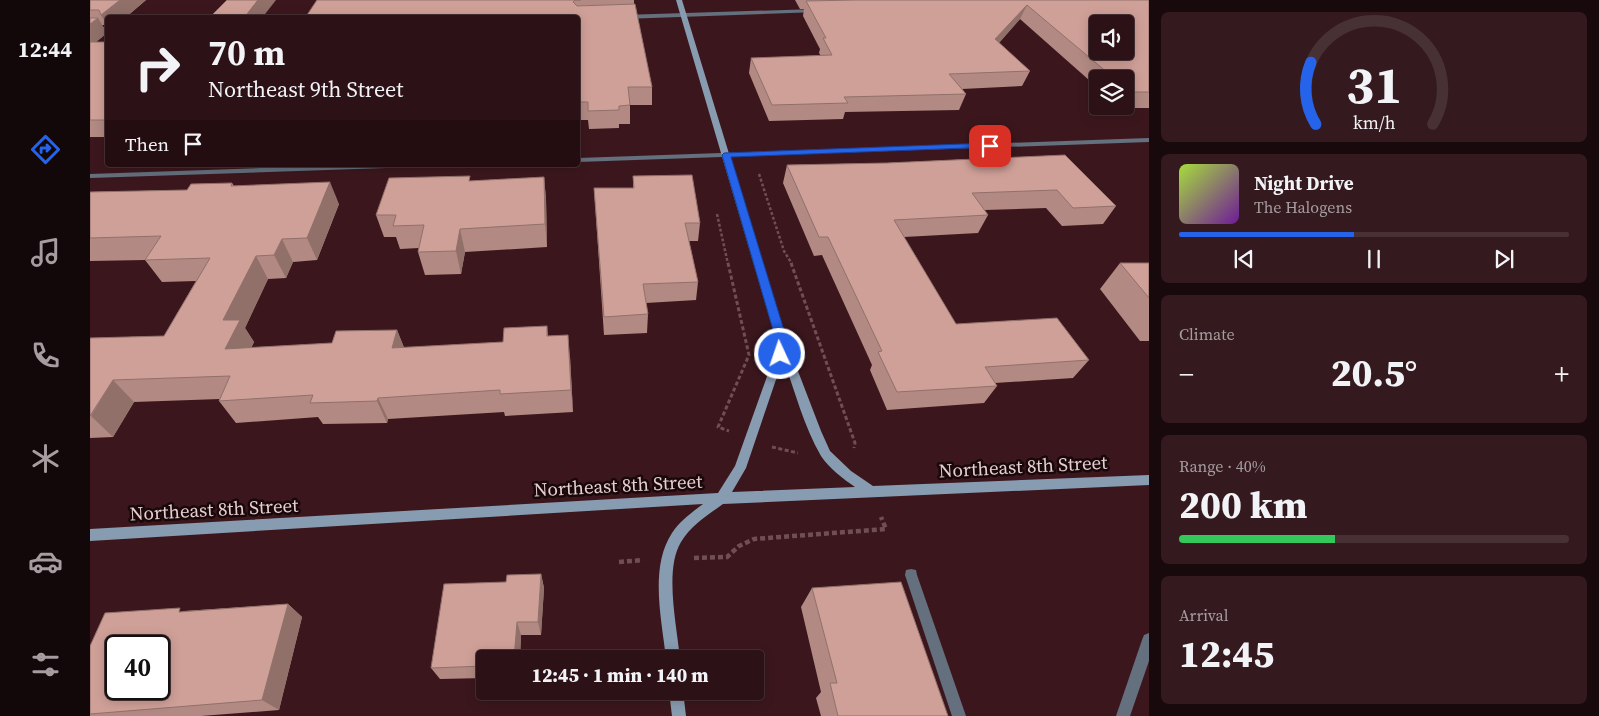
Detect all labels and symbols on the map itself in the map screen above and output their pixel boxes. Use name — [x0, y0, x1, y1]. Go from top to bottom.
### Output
pin — [969, 125, 1011, 167]
position arrow — [753, 327, 805, 379]
street label: Northeast 8th Street — [938, 449, 1109, 483]
street label: Northeast 8th Street — [533, 468, 704, 502]
street label: Northeast 8th Street — [129, 492, 300, 526]
speed limit sign: 40 — [105, 635, 170, 700]

